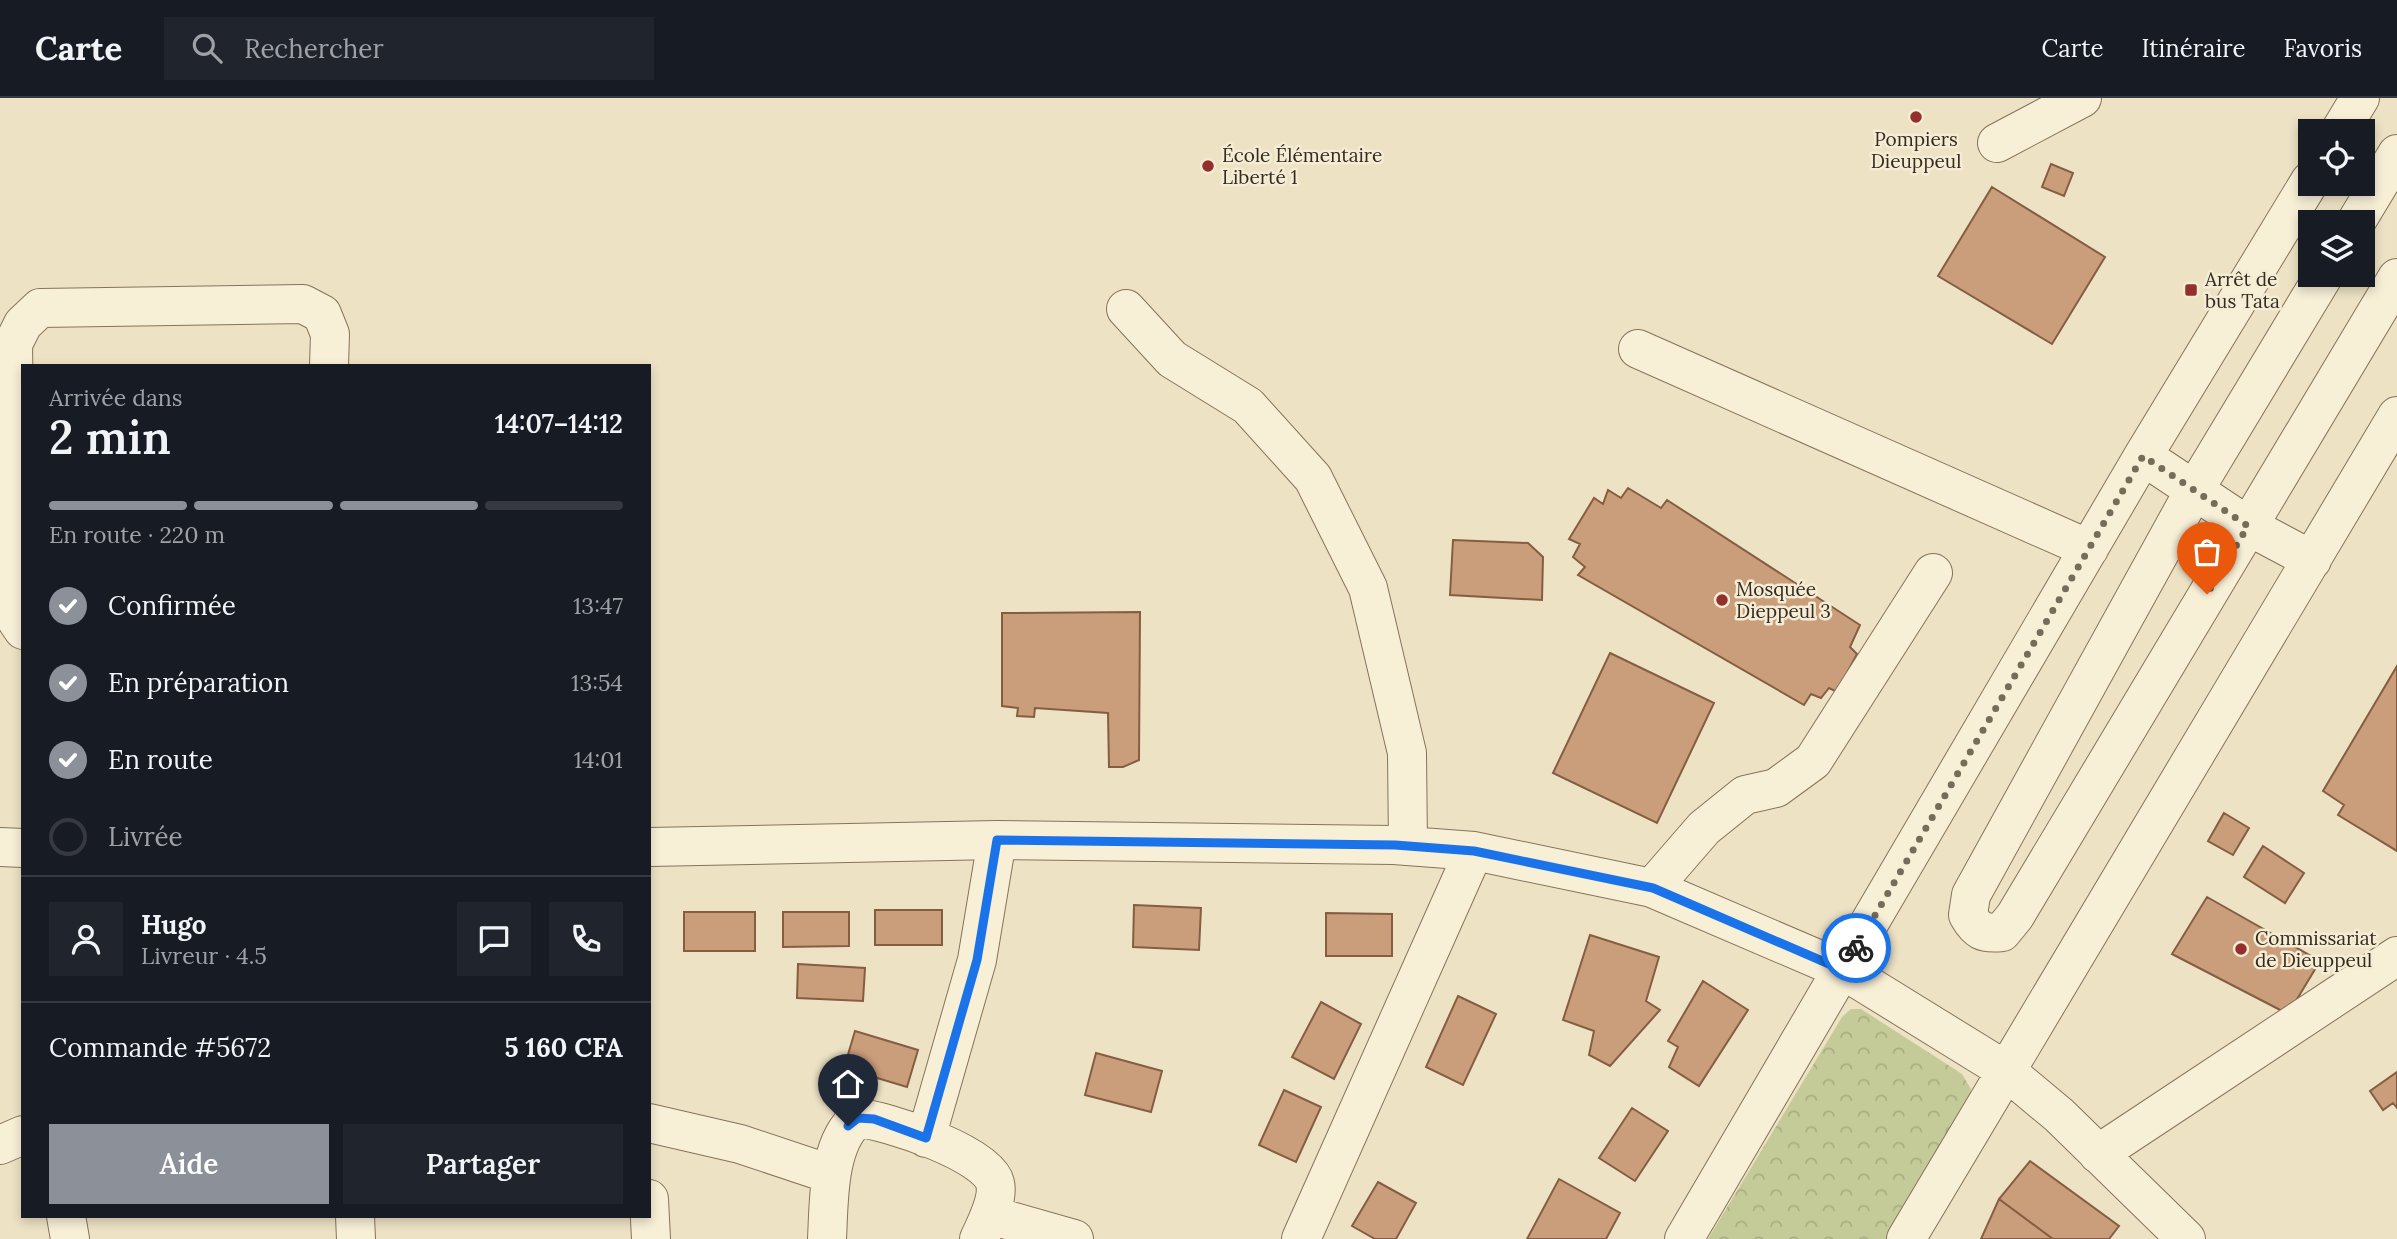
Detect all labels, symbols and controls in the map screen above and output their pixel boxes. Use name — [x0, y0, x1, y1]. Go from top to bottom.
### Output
search box — [164, 17, 654, 80]
text: Carte — [35, 27, 122, 69]
icon: search — [188, 29, 226, 67]
text: Rechercher — [244, 32, 384, 65]
text: Carte — [2042, 33, 2104, 64]
text: Itinéraire — [2142, 33, 2245, 64]
text: Favoris — [2283, 33, 2362, 64]
marker: Pompiers Dieuppeul — [1908, 109, 1924, 125]
map controls — [2298, 119, 2375, 287]
button: locate — [2298, 119, 2375, 196]
place label: Pompiers Dieuppeul — [1871, 127, 1961, 173]
place label: École Élémentaire Liberté 1 — [1222, 143, 1382, 189]
marker: École Élémentaire Liberté 1 — [1200, 158, 1216, 174]
button: layers — [2298, 210, 2375, 287]
place label: Arrêt de bus Tata — [2204, 267, 2280, 313]
marker: Arrêt de bus Tata — [2183, 282, 2199, 298]
text: Arrivée dans — [49, 383, 182, 412]
text: 14:07–14:12 — [495, 407, 623, 440]
text: 2 min — [49, 408, 171, 467]
text: En route · 220 m — [49, 520, 225, 549]
pin — [2177, 522, 2237, 594]
icon: bag — [2188, 533, 2226, 571]
place label: Mosquée Dieppeul 3 — [1736, 577, 1831, 623]
icon: check — [49, 587, 87, 625]
text: Confirmée — [108, 589, 236, 622]
text: 13:47 — [573, 591, 623, 620]
marker: Mosquée Dieppeul 3 — [1714, 592, 1730, 608]
icon: check — [49, 664, 87, 702]
text: En préparation — [108, 666, 289, 699]
text: 13:54 — [571, 668, 623, 697]
icon: check — [49, 741, 87, 779]
text: En route — [108, 743, 213, 776]
text: 14:01 — [574, 745, 623, 774]
text: Livrée — [108, 820, 183, 853]
button: person — [49, 902, 123, 976]
button: chat — [457, 902, 531, 976]
button: phone — [549, 902, 623, 976]
text: Hugo — [141, 908, 206, 941]
courier — [1821, 913, 1891, 983]
place label: Commissariat de Dieuppeul — [2255, 926, 2377, 972]
icon: bike — [1837, 929, 1875, 967]
text: Livreur · 4.5 — [141, 941, 267, 970]
marker: Commissariat de Dieuppeul — [2233, 941, 2249, 957]
text: Commande #5672 — [49, 1031, 271, 1064]
text: 5 160 CFA — [504, 1031, 623, 1064]
pin — [818, 1054, 878, 1126]
icon: home — [829, 1065, 867, 1103]
button: Aide — [49, 1124, 329, 1204]
button: Partager — [343, 1124, 623, 1204]

